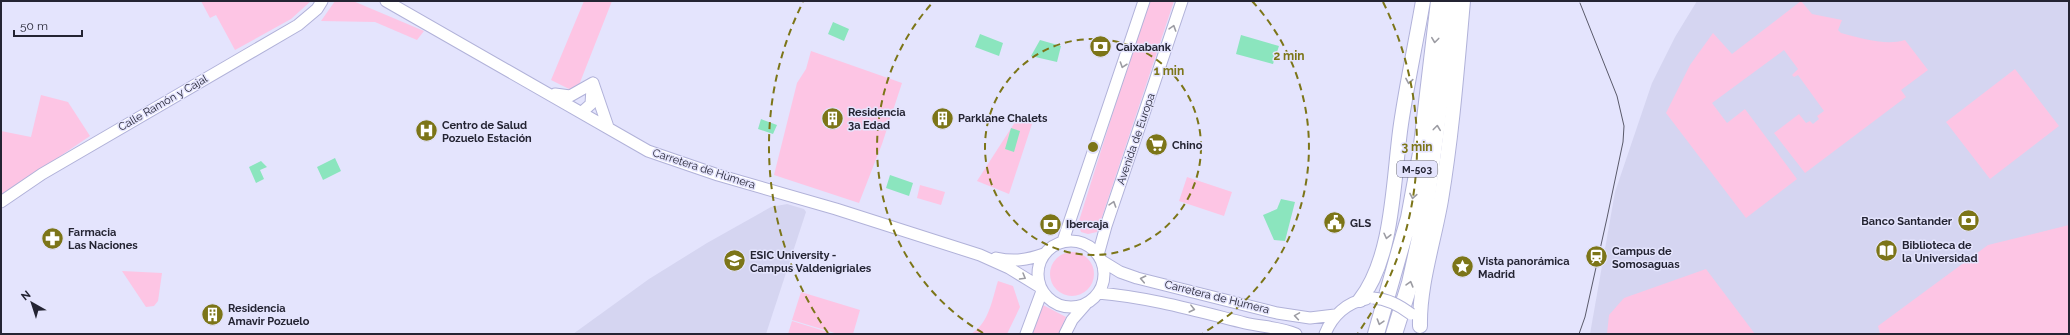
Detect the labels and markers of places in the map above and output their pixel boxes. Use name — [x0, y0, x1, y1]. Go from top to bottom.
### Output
bank icon: Caixabank — [1088, 34, 1114, 60]
place label: Caixabank — [1116, 41, 1172, 54]
building icon: Residencia 3a Edad — [819, 105, 845, 131]
building icon: Parklane Chalets — [930, 105, 956, 131]
place label: Residencia 3a Edad — [848, 106, 906, 132]
place label: Parklane Chalets — [958, 112, 1048, 125]
hospital icon: Centro de Salud Pozuelo Estación — [414, 118, 440, 144]
place label: Centro de Salud Pozuelo Estación — [442, 119, 532, 145]
supermarket icon: Chino — [1143, 132, 1169, 158]
place label: Chino — [1172, 139, 1203, 152]
centre of rings — [1086, 140, 1100, 154]
bank icon: Banco Santander — [1955, 208, 1981, 234]
public building icon: GLS — [1321, 210, 1347, 236]
bank icon: Ibercaja — [1038, 211, 1064, 237]
place label: Banco Santander — [1861, 215, 1953, 228]
place label: GLS — [1350, 217, 1371, 230]
place label: Ibercaja — [1066, 218, 1109, 231]
pharmacy icon: Farmacia Las Naciones — [40, 225, 66, 251]
place label: Farmacia Las Naciones — [68, 226, 138, 252]
library icon: Biblioteca de la Universidad — [1873, 238, 1899, 264]
place label: Biblioteca de la Universidad — [1902, 239, 1977, 265]
station icon: Campus de Somosaguas — [1583, 244, 1609, 270]
place label: Campus de Somosaguas — [1612, 245, 1680, 271]
school or university icon: ESIC University - Campus Valdenigriales — [721, 248, 747, 274]
place label: ESIC University - Campus Valdenigriales — [750, 249, 872, 275]
place icon: Vista panorámica Madrid — [1449, 254, 1475, 280]
place label: Vista panorámica Madrid — [1478, 255, 1570, 281]
building icon: Residencia Amavir Pozuelo — [200, 301, 226, 327]
place label: Residencia Amavir Pozuelo — [228, 302, 310, 328]

